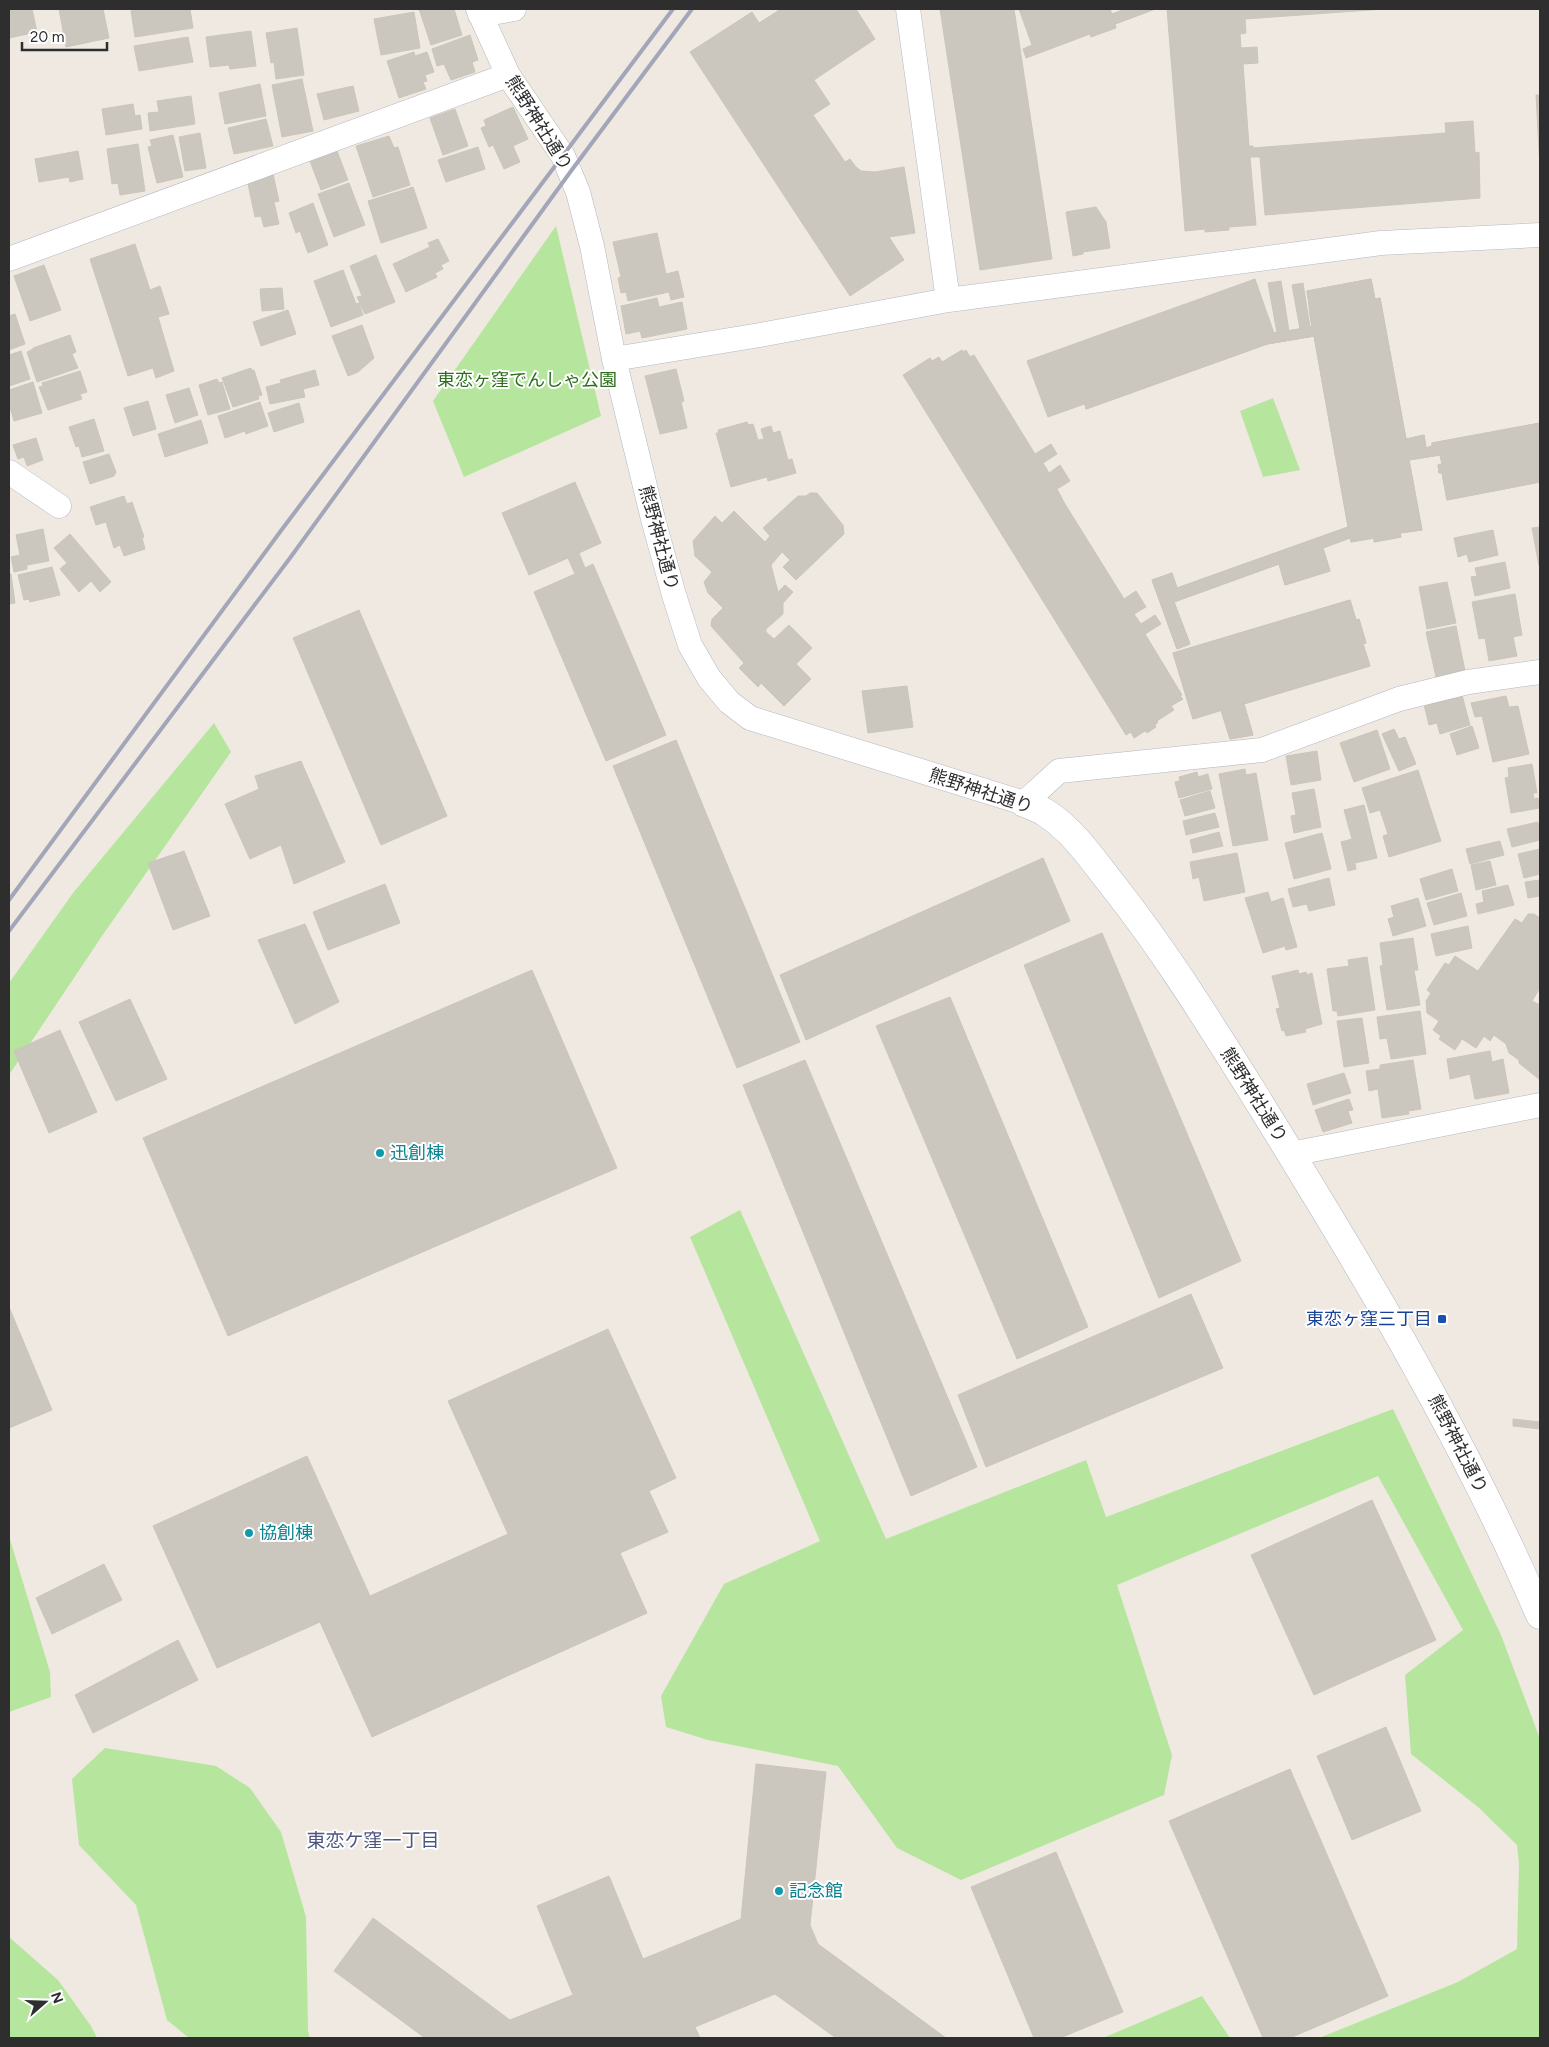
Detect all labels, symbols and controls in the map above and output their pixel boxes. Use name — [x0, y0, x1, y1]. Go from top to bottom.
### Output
scale bar — [22, 20, 108, 52]
text: 20 m — [30, 28, 64, 46]
street label: 熊野神社通り — [501, 71, 577, 175]
park label: 東恋ヶ窪でんしゃ公園 — [437, 369, 617, 391]
street label: 熊野神社通り — [634, 483, 684, 593]
street label: 熊野神社通り — [926, 764, 1036, 818]
street label: 熊野神社通り — [1216, 1043, 1292, 1147]
place label: 迅創棟 — [390, 1142, 444, 1164]
marker: 迅創棟 — [374, 1147, 386, 1159]
place label: 東恋ヶ窪三丁目 — [1306, 1308, 1432, 1330]
marker: 東恋ヶ窪三丁目 — [1436, 1313, 1448, 1325]
street label: 熊野神社通り — [1424, 1391, 1492, 1497]
place label: 協創棟 — [259, 1522, 313, 1544]
marker: 協創棟 — [243, 1527, 255, 1539]
district label: 東恋ケ窪一丁目 — [306, 1829, 440, 1852]
place label: 記念館 — [789, 1880, 843, 1902]
marker: 記念館 — [773, 1885, 785, 1897]
north arrow — [20, 1977, 70, 2027]
text: N — [47, 1990, 67, 2006]

